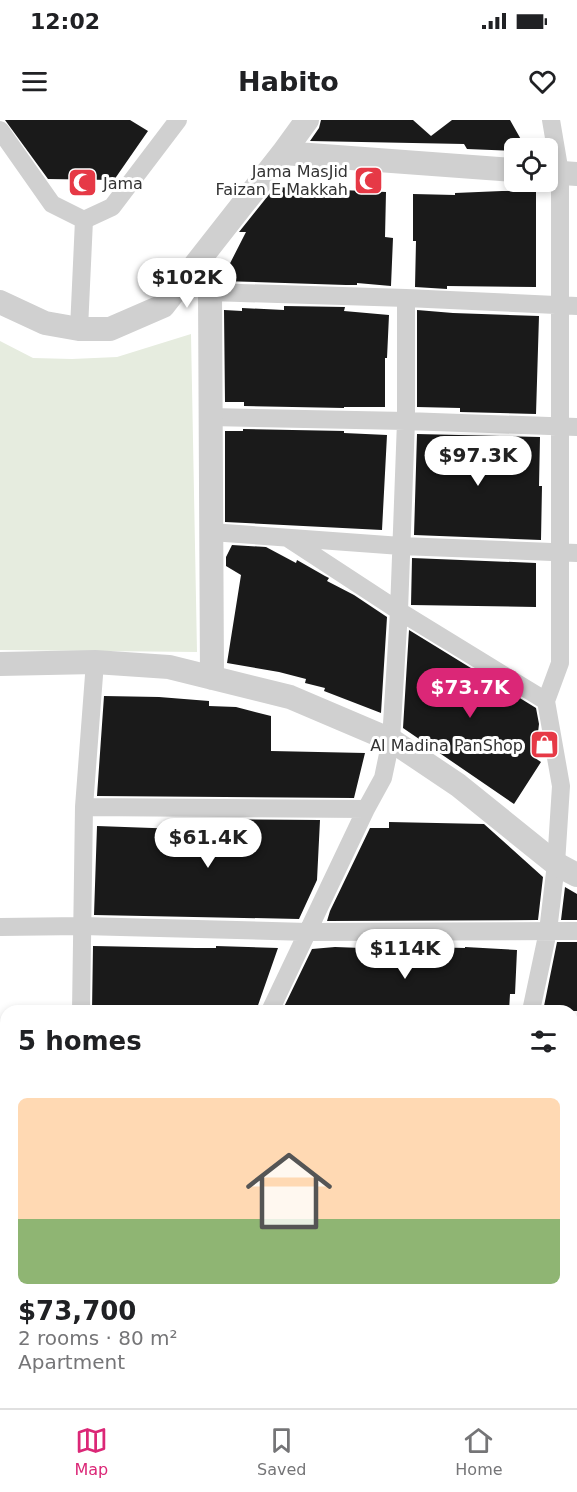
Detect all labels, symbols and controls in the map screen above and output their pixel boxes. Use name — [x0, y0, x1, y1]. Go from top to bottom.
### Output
text: 12:02 — [30, 9, 100, 34]
icon: menu — [18, 65, 51, 98]
icon: heart — [526, 65, 559, 98]
text: Habito — [238, 66, 339, 97]
map controls — [504, 138, 558, 192]
button: locate — [504, 138, 558, 192]
place label: Jama MasJid Faizan E Makkah — [216, 162, 348, 199]
mosque icon: Jama MasJid Faizan E Makkah — [353, 164, 385, 196]
mosque icon: Jama — [66, 167, 98, 199]
place label: Jama — [102, 174, 143, 193]
pin: $102K — [145, 258, 229, 309]
text: $102K — [151, 265, 223, 289]
pin: $97.3K — [429, 436, 527, 487]
text: $97.3K — [439, 443, 517, 467]
pin: $73.7K — [421, 668, 519, 719]
text: $73.7K — [431, 675, 509, 699]
shop icon: Al Madina PanShop — [528, 729, 560, 761]
place label: Al Madina PanShop — [370, 736, 523, 755]
pin: $61.4K — [159, 818, 257, 869]
text: $61.4K — [169, 825, 247, 849]
pin: $114K — [363, 929, 447, 980]
text: $114K — [369, 936, 441, 960]
icon: filters — [527, 1025, 560, 1058]
text: 5 homes — [18, 1026, 142, 1056]
icon: home — [235, 1137, 343, 1245]
text: $73,700 — [18, 1296, 136, 1326]
text: 2 rooms · 80 m² — [18, 1326, 178, 1350]
text: Apartment — [18, 1350, 125, 1374]
tab: Map — [74, 1424, 108, 1479]
tab: Saved — [257, 1424, 306, 1479]
tab: Home — [455, 1424, 503, 1479]

